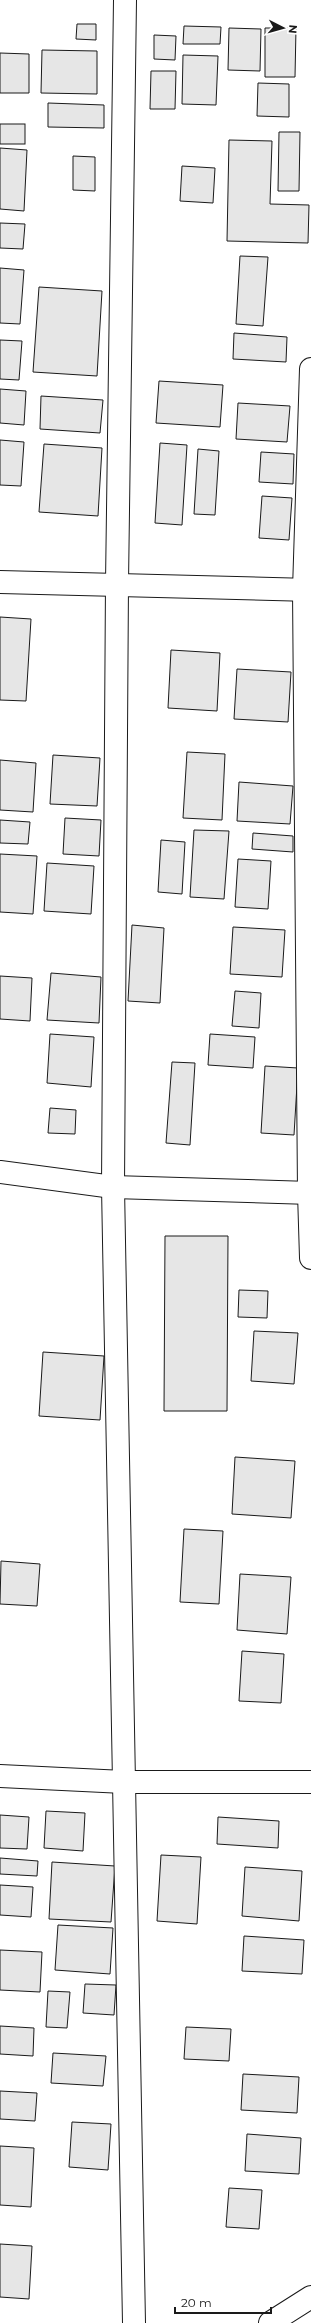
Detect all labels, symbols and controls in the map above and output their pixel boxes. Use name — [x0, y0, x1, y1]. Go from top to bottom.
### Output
north arrow — [263, 8, 303, 48]
text: N — [286, 24, 300, 34]
scale bar — [175, 2289, 271, 2315]
text: 20 m — [181, 2295, 212, 2310]

